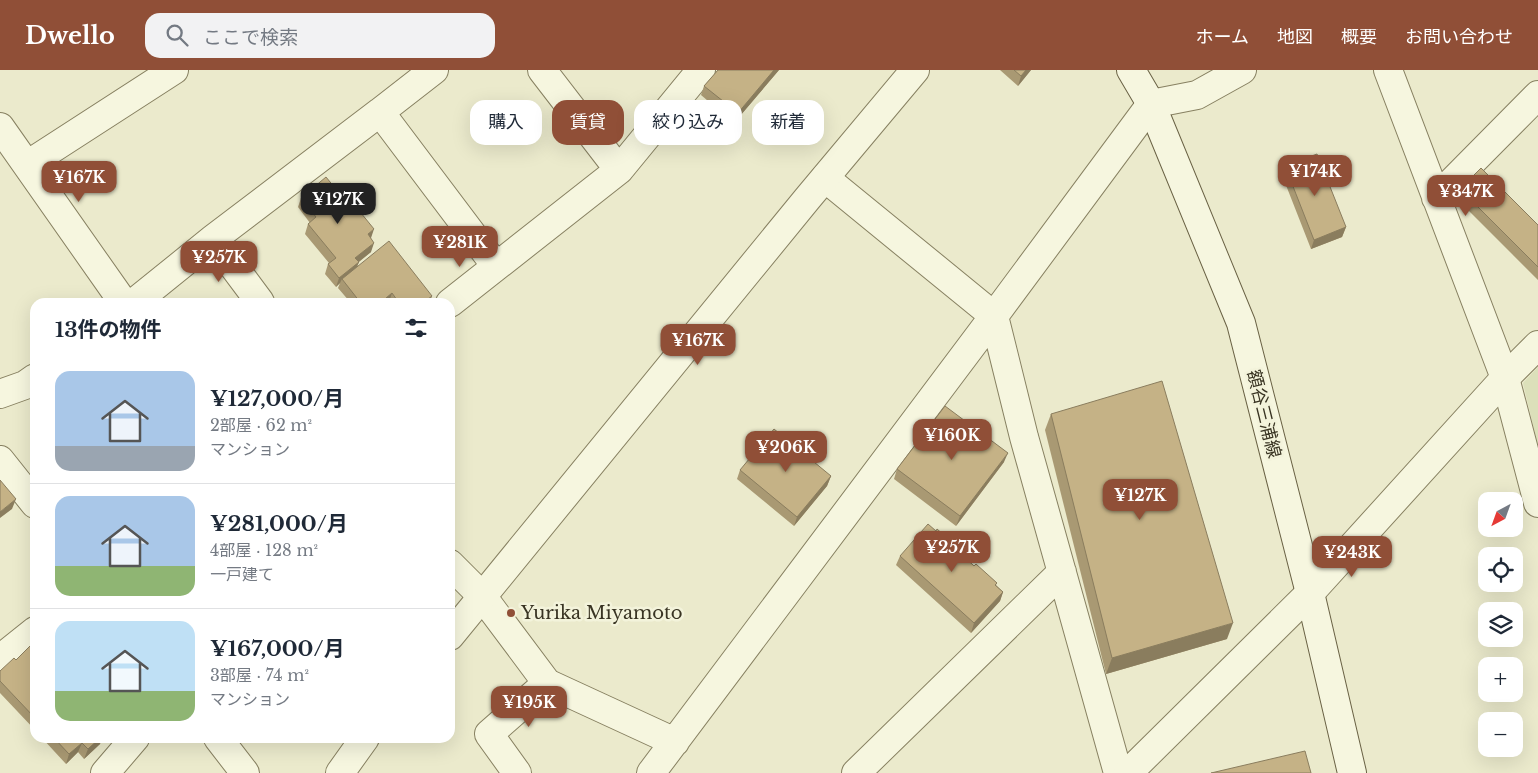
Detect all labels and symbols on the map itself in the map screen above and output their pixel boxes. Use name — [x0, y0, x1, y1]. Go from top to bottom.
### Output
pin: ¥174K — [1280, 154, 1350, 197]
pin: ¥167K — [44, 160, 114, 203]
pin: ¥347K — [1431, 174, 1501, 217]
pin: ¥127K — [303, 182, 373, 225]
pin: ¥281K — [425, 226, 495, 268]
pin: ¥257K — [184, 240, 254, 283]
pin: ¥167K — [663, 324, 733, 366]
street label: 額谷三浦線 — [1242, 368, 1286, 460]
pin: ¥160K — [917, 418, 987, 461]
pin: ¥206K — [751, 430, 821, 473]
pin: ¥127K — [1105, 478, 1175, 521]
north arrow — [1478, 492, 1522, 538]
pin: ¥257K — [917, 530, 987, 573]
pin: ¥243K — [1317, 536, 1387, 578]
place label: Yurika Miyamoto — [520, 602, 683, 624]
marker: Yurika Miyamoto — [505, 607, 517, 619]
pin: ¥195K — [494, 686, 564, 728]

